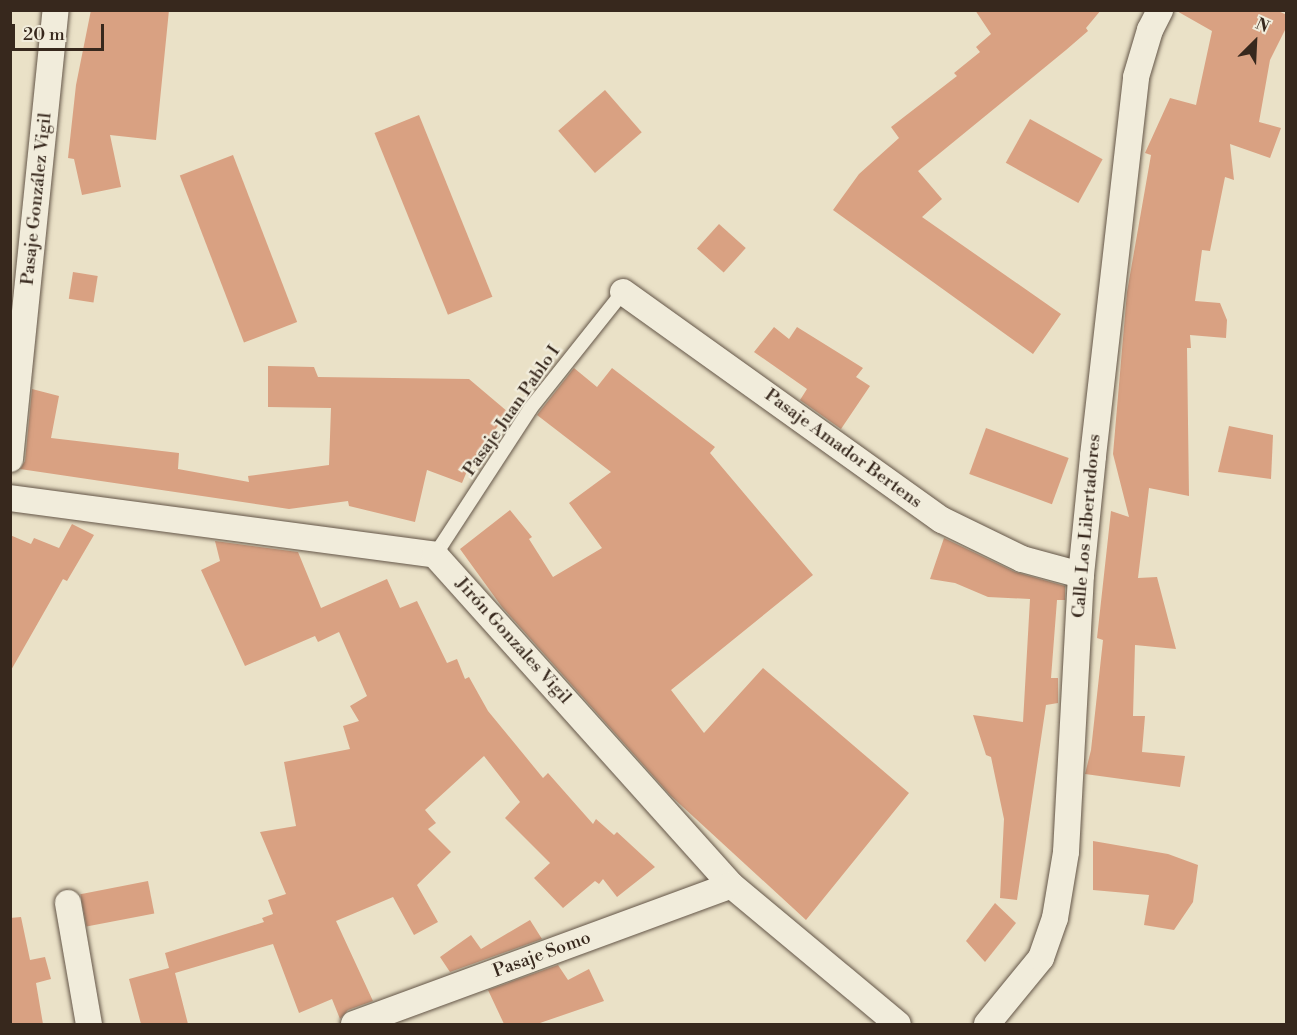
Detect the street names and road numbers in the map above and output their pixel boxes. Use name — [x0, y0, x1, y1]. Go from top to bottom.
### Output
street label: Pasaje González Vigil — [17, 112, 57, 286]
street label: Pasaje Juan Pablo I — [459, 342, 565, 480]
street label: Pasaje Amador Bertens — [760, 385, 926, 513]
street label: Calle Los Libertadores — [1068, 433, 1106, 619]
street label: Jirón Gonzales Vigil — [451, 573, 575, 709]
street label: Pasaje Somo — [490, 927, 594, 983]

